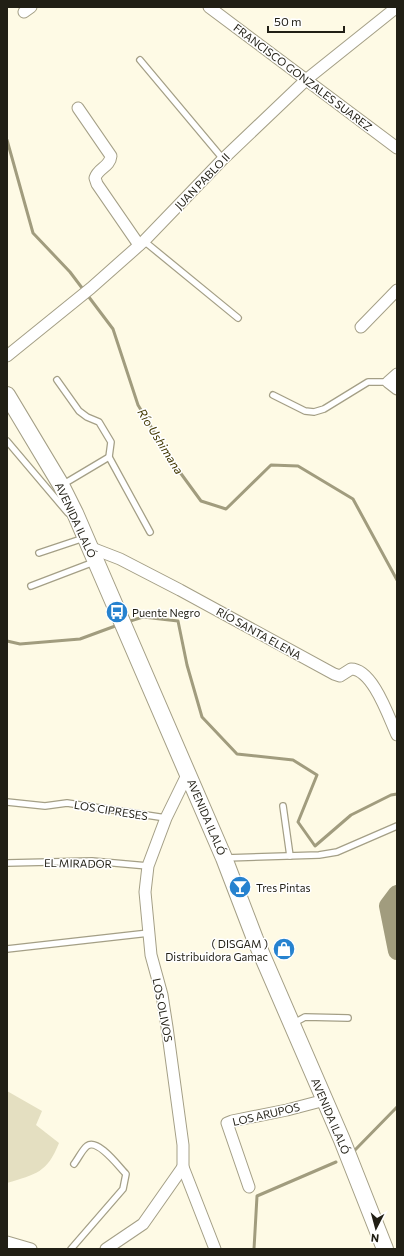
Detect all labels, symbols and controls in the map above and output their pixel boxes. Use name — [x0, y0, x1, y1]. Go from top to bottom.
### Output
scale bar — [268, 8, 344, 34]
text: 50 m — [274, 14, 302, 28]
street label: FRANCISCO GONZALES SUAREZ — [231, 21, 375, 133]
street label: JUAN PABLO II — [172, 150, 233, 213]
water label: Río Ushimana — [135, 406, 187, 476]
street label: AVENIDA ILALÓ — [53, 480, 100, 560]
bus stop icon: Puente Negro — [104, 599, 130, 625]
street label: RÍO SANTA ELENA — [214, 603, 304, 662]
place label: Puente Negro — [132, 606, 201, 619]
street label: AVENIDA ILALÓ — [185, 776, 230, 857]
street label: LOS CIPRESES — [73, 798, 149, 822]
street label: EL MIRADOR — [44, 856, 113, 870]
bar icon: Tres Pintas — [227, 874, 253, 900]
place label: Tres Pintas — [256, 881, 311, 894]
shop icon: ( DISGAM ) Distribuidora Gamac — [271, 936, 297, 962]
place label: ( DISGAM ) Distribuidora Gamac — [165, 937, 268, 963]
street label: LOS OLIVOS — [150, 977, 176, 1043]
street label: AVENIDA ILALÓ — [309, 1075, 354, 1156]
street label: LOS ARUPOS — [231, 1100, 301, 1128]
north arrow — [356, 1208, 396, 1248]
text: N — [370, 1232, 380, 1245]

